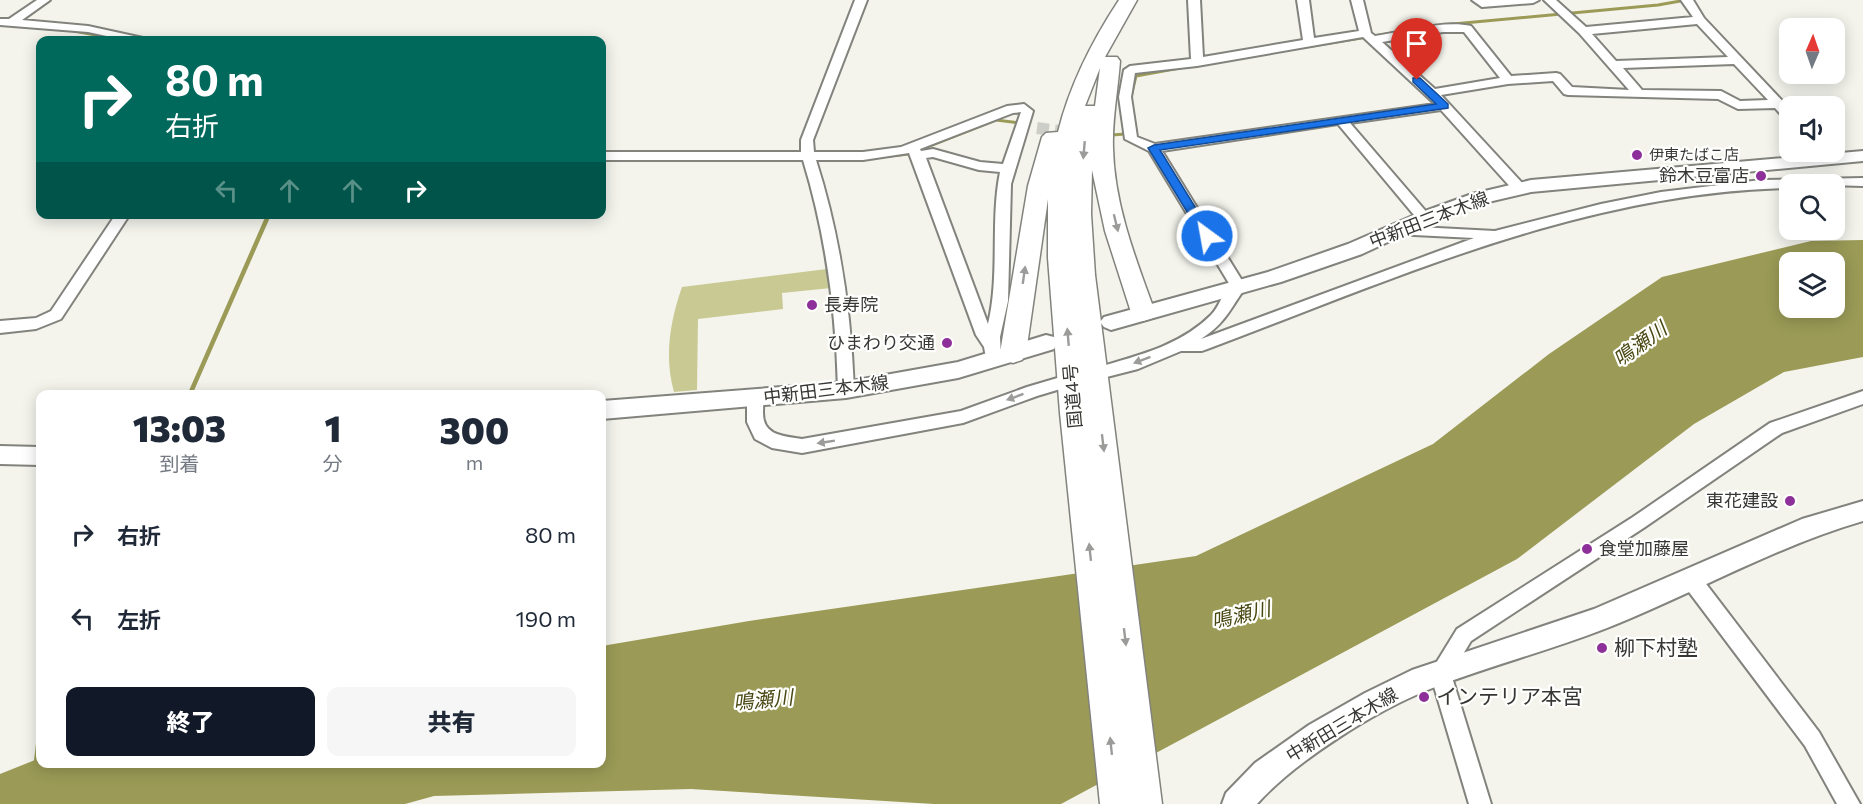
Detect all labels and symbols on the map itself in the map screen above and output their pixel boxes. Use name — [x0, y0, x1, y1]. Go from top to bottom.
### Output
pin — [1391, 18, 1442, 80]
north arrow — [1779, 18, 1845, 84]
one-way arrow — [1079, 141, 1089, 160]
place label: 伊東たばこ店 — [1649, 145, 1739, 163]
marker: 伊東たばこ店 — [1630, 148, 1644, 162]
place label: 鈴木豆富店 — [1659, 164, 1749, 186]
marker: 鈴木豆富店 — [1754, 169, 1768, 183]
street label: 中新田三本木線 — [1366, 186, 1491, 252]
position arrow — [1175, 204, 1239, 268]
one-way arrow — [1111, 214, 1121, 232]
one-way arrow — [1020, 265, 1029, 284]
place label: 長寿院 — [824, 293, 878, 315]
marker: 長寿院 — [805, 298, 819, 312]
water label: 鳴瀬川 — [1608, 315, 1672, 371]
one-way arrow — [1063, 328, 1072, 347]
place label: ひまわり交通 — [827, 331, 935, 353]
marker: ひまわり交通 — [940, 336, 954, 350]
one-way arrow — [1133, 355, 1151, 365]
street label: 国道4号 — [1058, 363, 1086, 429]
street label: 中新田三本木線 — [762, 370, 890, 408]
one-way arrow — [1006, 393, 1024, 403]
one-way arrow — [1098, 434, 1108, 453]
one-way arrow — [816, 438, 835, 447]
place label: 東花建設 — [1706, 489, 1778, 511]
marker: 東花建設 — [1783, 494, 1797, 508]
place label: 食堂加藤屋 — [1599, 537, 1689, 559]
one-way arrow — [1085, 542, 1094, 561]
marker: 食堂加藤屋 — [1580, 542, 1594, 556]
water label: 鳴瀬川 — [1209, 595, 1275, 632]
one-way arrow — [1120, 628, 1130, 647]
place label: 柳下村塾 — [1614, 634, 1698, 659]
marker: 柳下村塾 — [1595, 641, 1609, 655]
street label: 中新田三本木線 — [1282, 682, 1401, 766]
place label: インテリア本宮 — [1436, 683, 1583, 708]
water label: 鳴瀬川 — [732, 684, 796, 714]
marker: インテリア本宮 — [1417, 690, 1431, 704]
one-way arrow — [1106, 736, 1116, 755]

